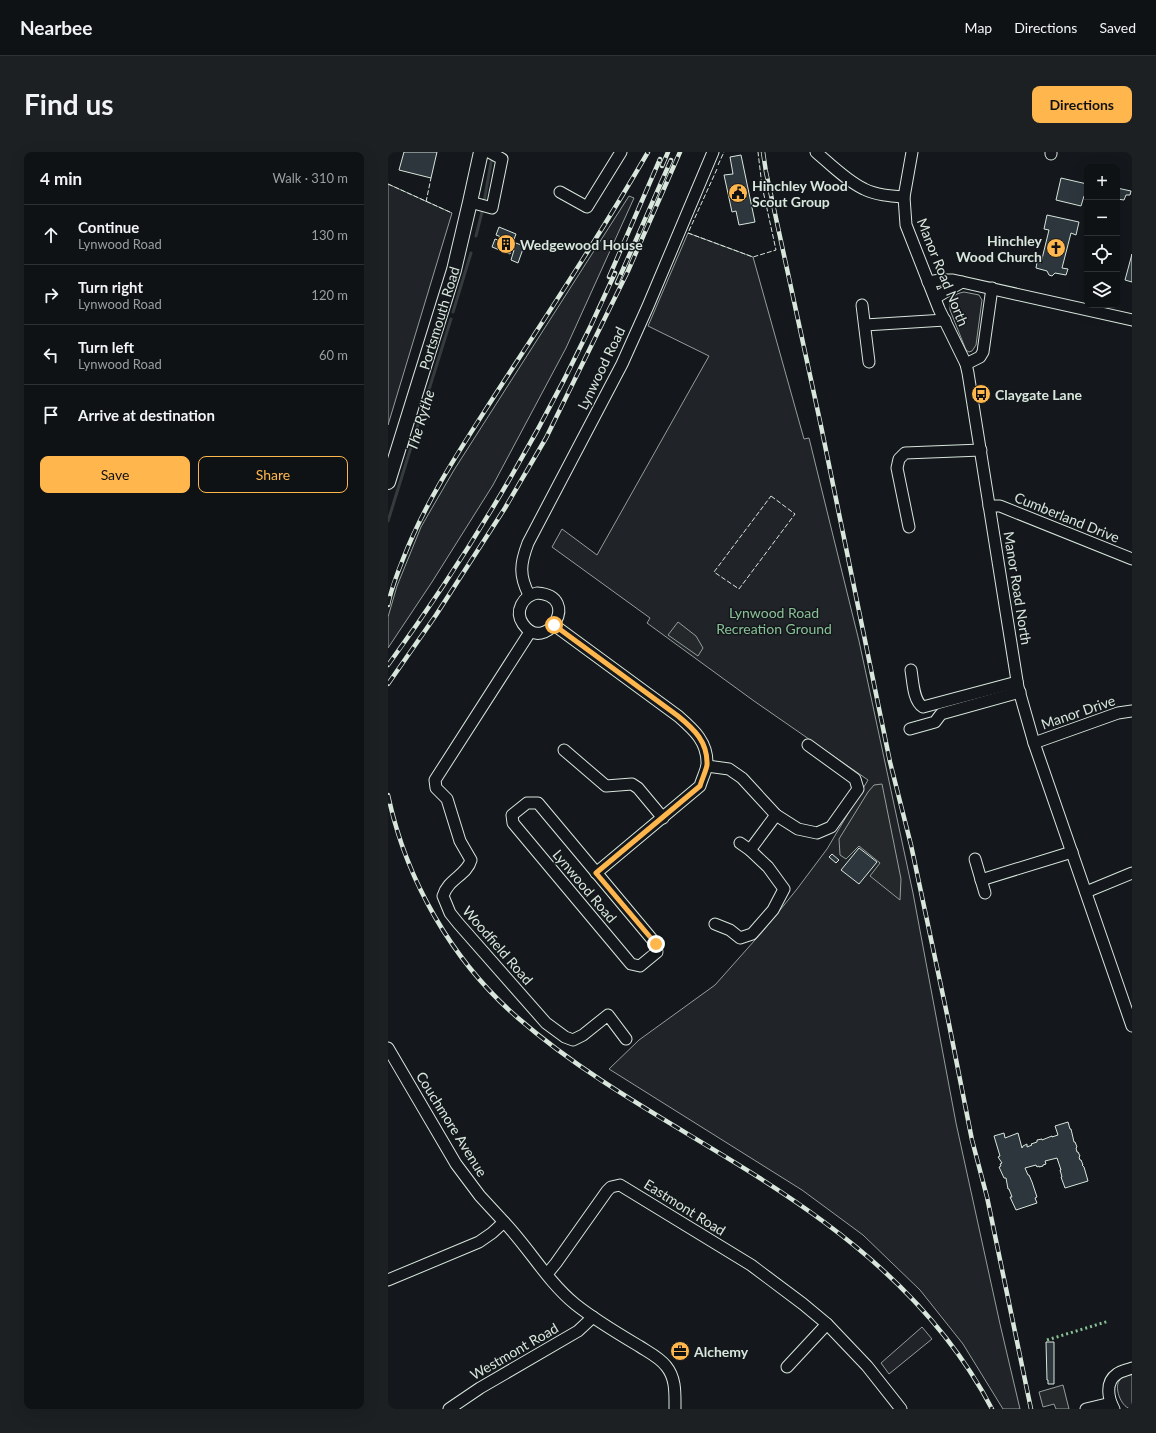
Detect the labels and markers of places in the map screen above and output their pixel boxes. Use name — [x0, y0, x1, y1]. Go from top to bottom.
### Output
place label: Hinchley Wood Scout Group — [752, 177, 848, 210]
public building icon: Hinchley Wood Scout Group — [727, 182, 749, 204]
place label: Hinchley Wood Church — [956, 232, 1043, 265]
building icon: Wedgewood House — [495, 233, 517, 255]
place label: Wedgewood House — [520, 236, 643, 253]
church icon: Hinchley Wood Church — [1045, 237, 1067, 259]
bus stop icon: Claygate Lane — [970, 383, 992, 405]
place label: Claygate Lane — [995, 386, 1083, 403]
office icon: Alchemy — [669, 1340, 691, 1362]
place label: Alchemy — [693, 1343, 749, 1360]

